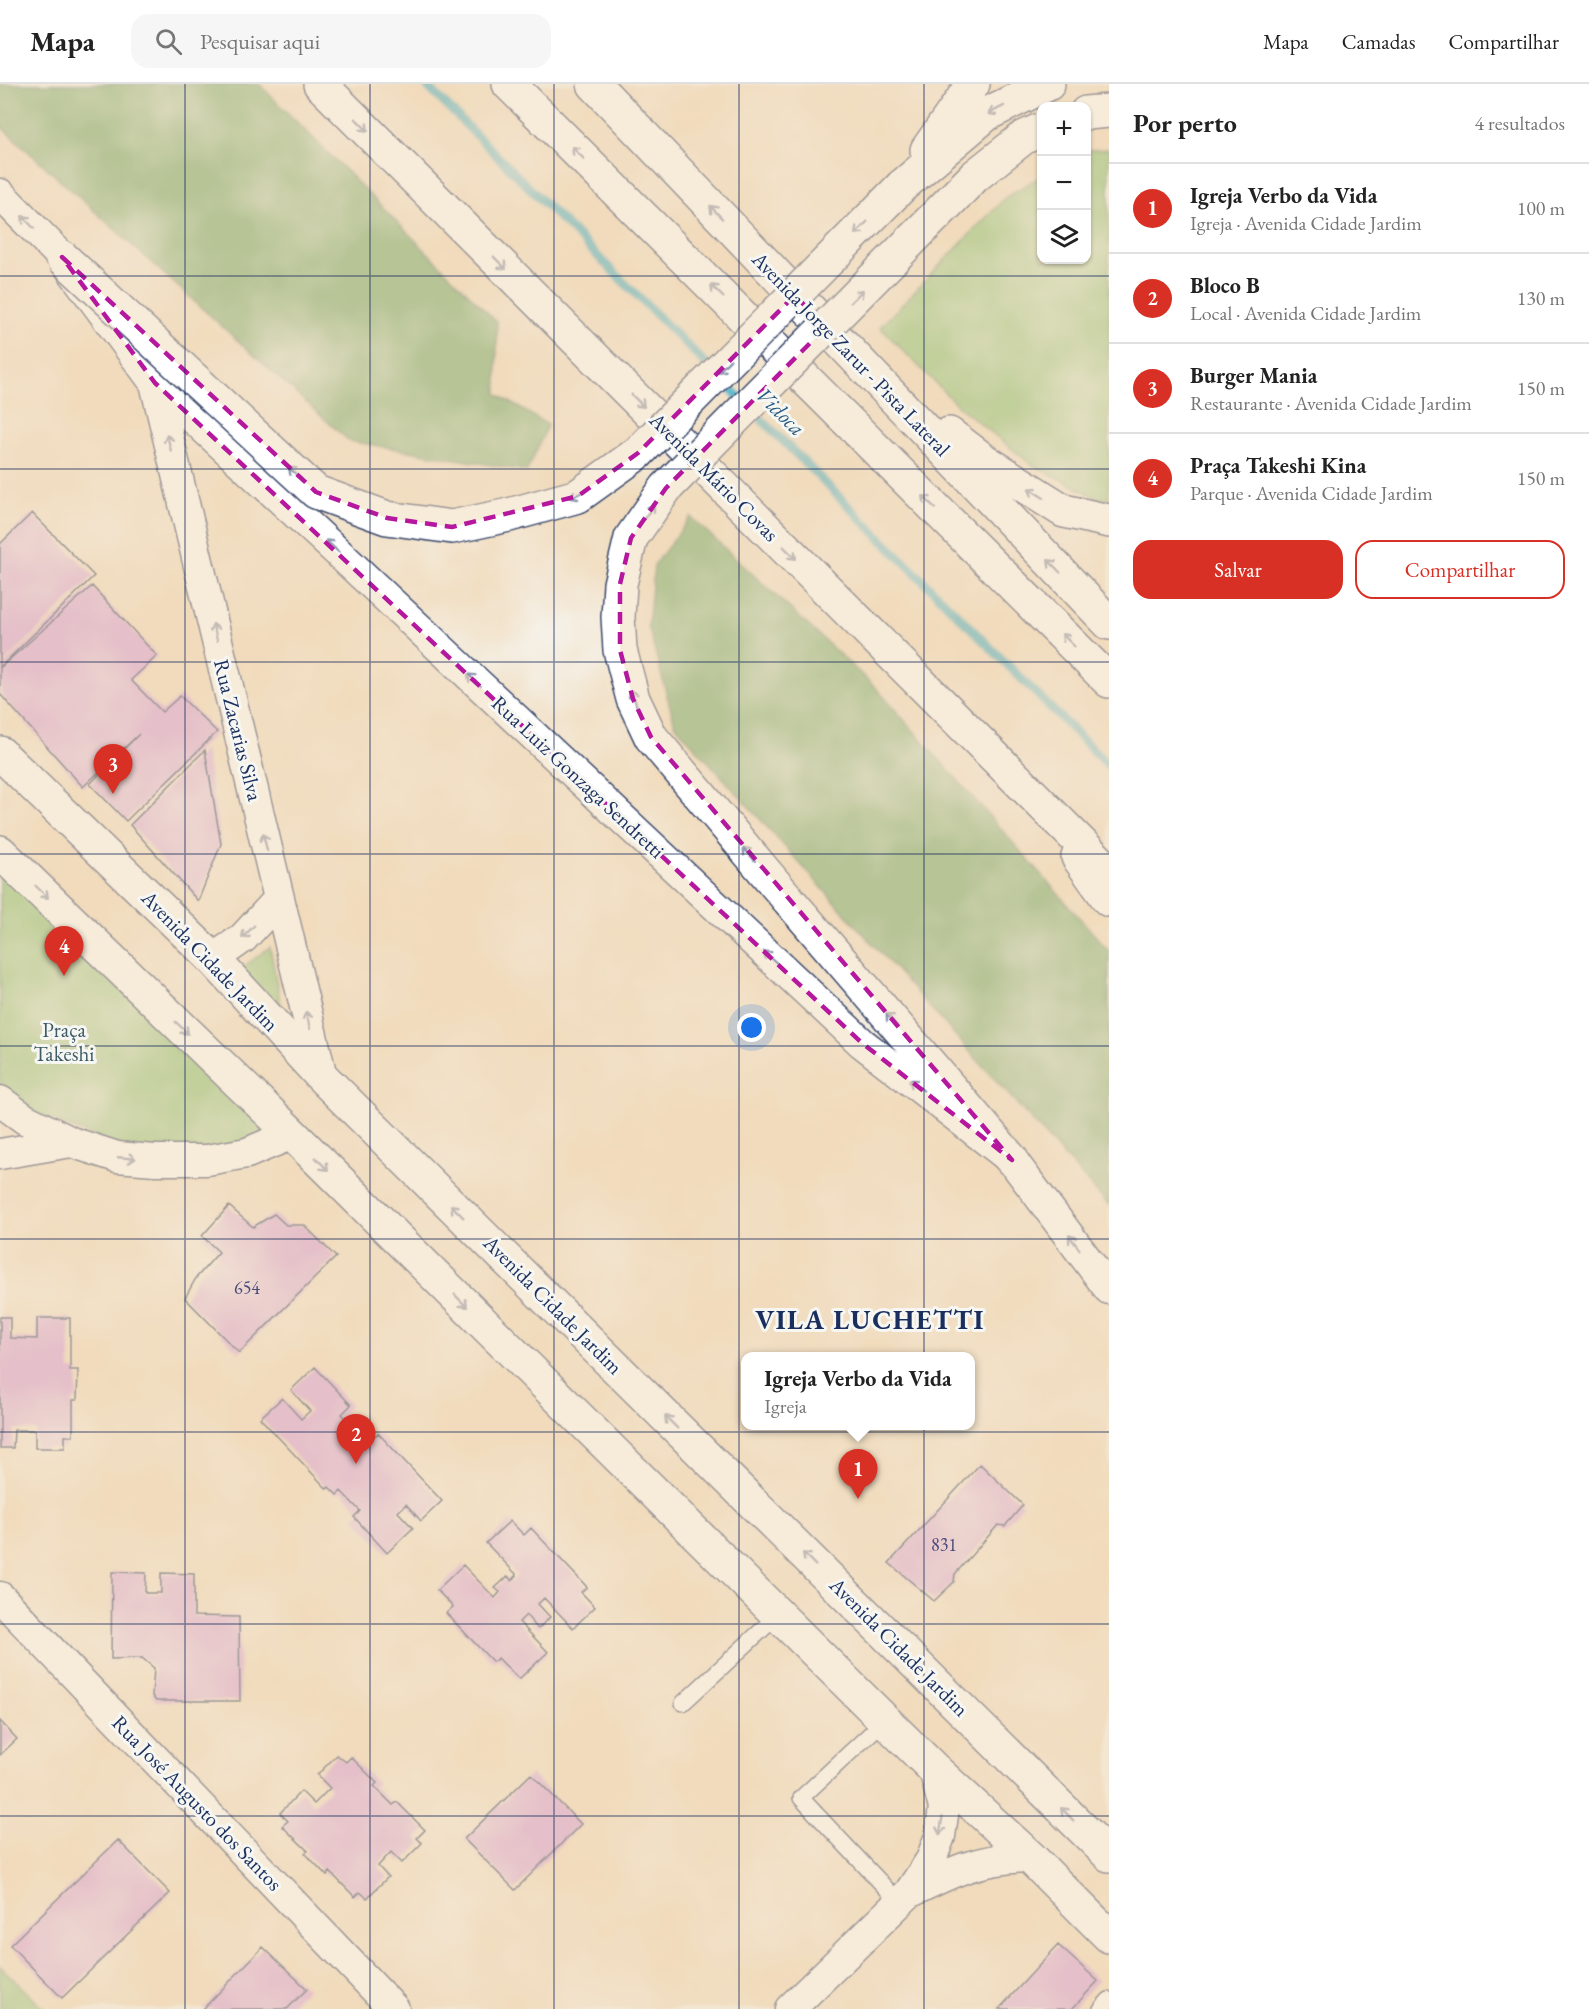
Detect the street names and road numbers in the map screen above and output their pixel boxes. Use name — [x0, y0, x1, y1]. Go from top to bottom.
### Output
street label: Avenida Jorge Zarur - Pista Lateral — [746, 245, 956, 462]
street label: Avenida Mário Covas — [643, 406, 785, 547]
street label: Rua Zacarias Silva — [208, 656, 269, 804]
street label: Rua Luiz Gonzaga Sendretti — [486, 689, 671, 864]
street label: Avenida Cidade Jardim — [135, 884, 285, 1037]
street label: Avenida Cidade Jardim — [477, 1229, 629, 1380]
street label: Avenida Cidade Jardim — [823, 1571, 975, 1722]
street label: Rua José Augusto dos Santos — [106, 1709, 289, 1896]

